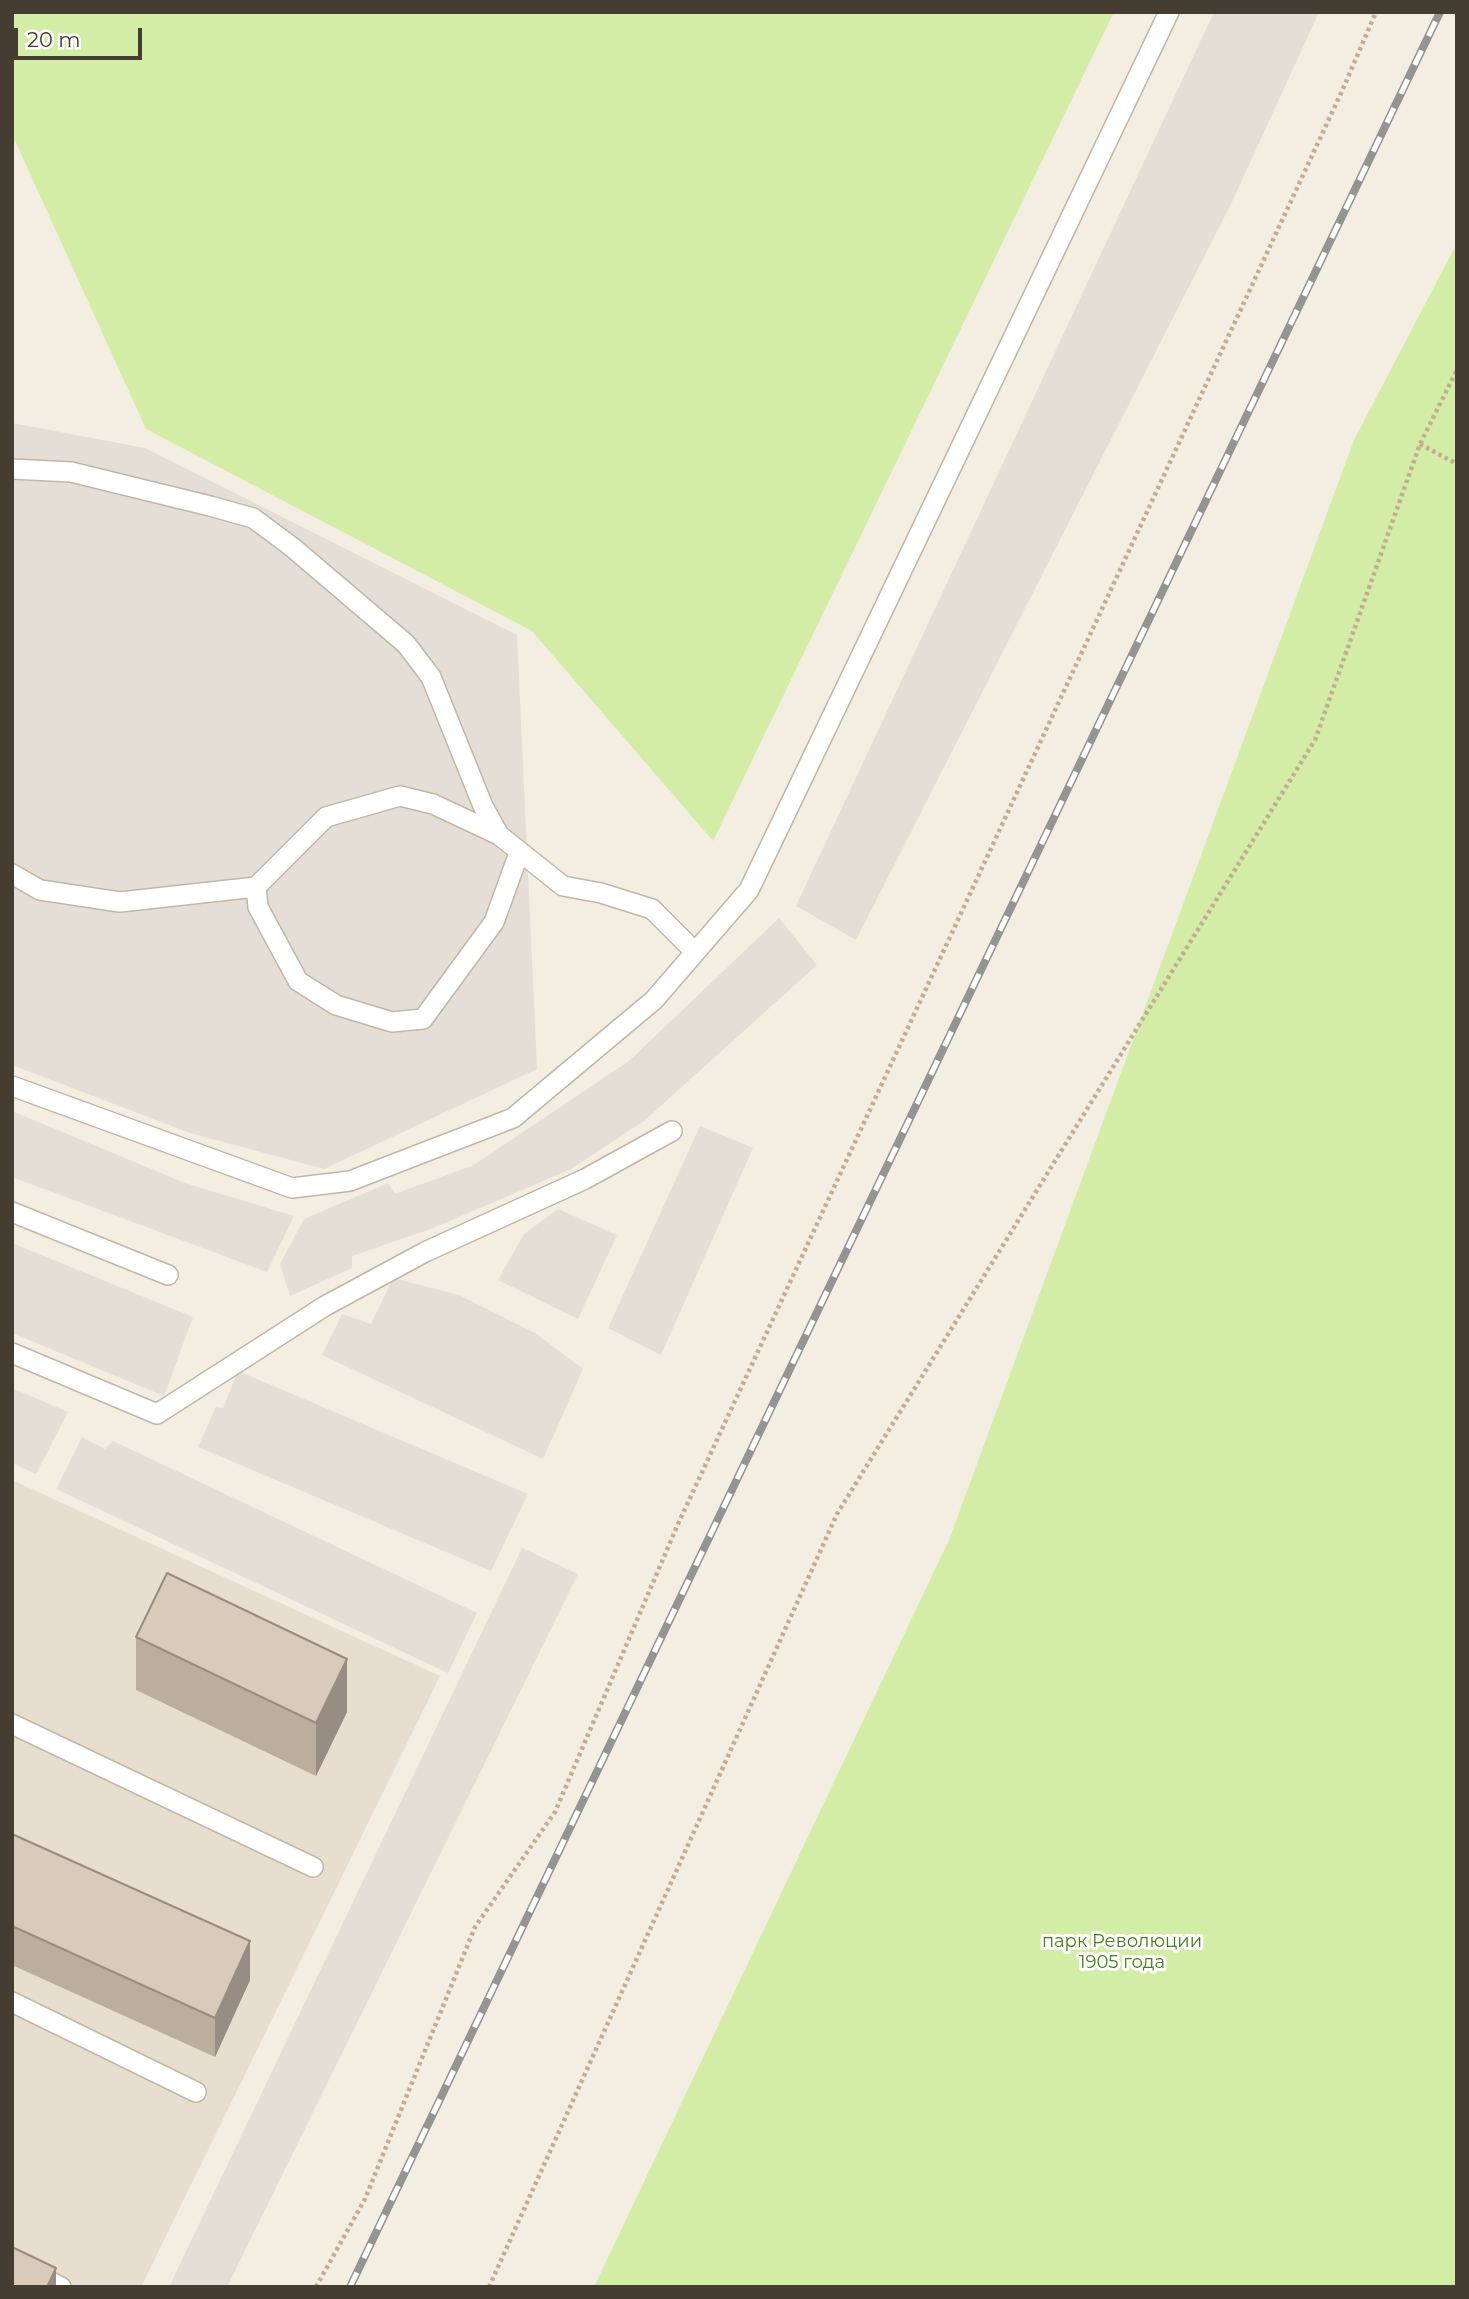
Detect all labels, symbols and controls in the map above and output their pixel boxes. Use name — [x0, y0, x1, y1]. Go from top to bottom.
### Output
scale bar — [18, 14, 145, 58]
text: 20 m — [27, 27, 81, 52]
park label: парк Революции 1905 года — [1042, 1931, 1202, 1974]

